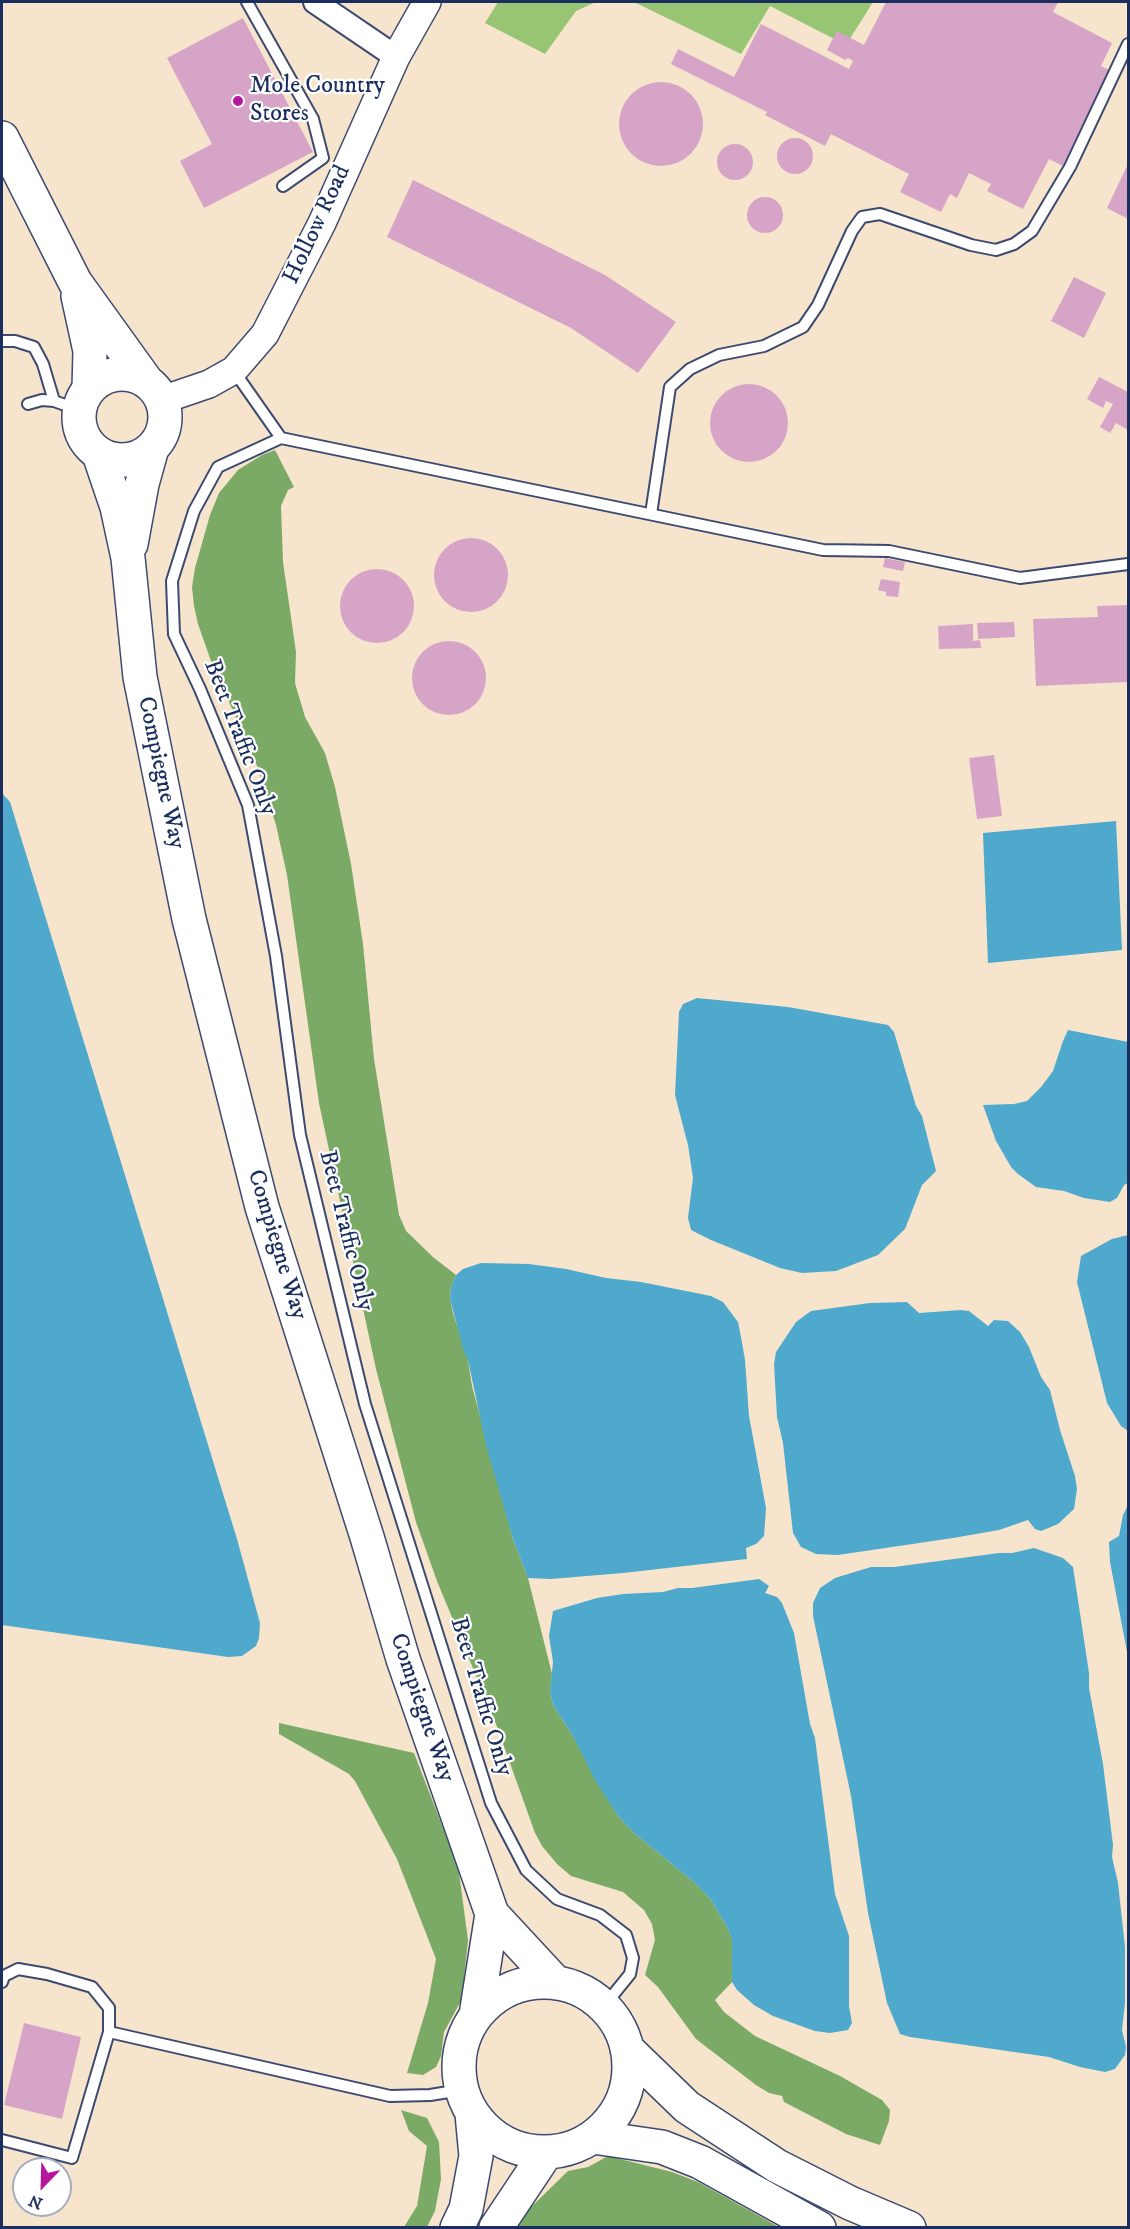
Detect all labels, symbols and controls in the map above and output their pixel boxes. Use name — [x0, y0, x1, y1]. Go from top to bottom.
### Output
place label: Mole Country Stores — [250, 73, 385, 129]
marker: Mole Country Stores — [231, 94, 245, 108]
street label: Hollow Road — [278, 161, 358, 289]
street label: Beet Traffic Only — [196, 656, 282, 820]
street label: Compiegne Way — [130, 694, 190, 852]
street label: Beet Traffic Only — [311, 1148, 379, 1314]
street label: Compiegne Way — [240, 1167, 312, 1323]
street label: Beet Traffic Only — [442, 1614, 518, 1780]
street label: Compiegne Way — [382, 1630, 460, 1786]
north arrow — [12, 2157, 72, 2217]
text: N — [26, 2190, 46, 2214]

